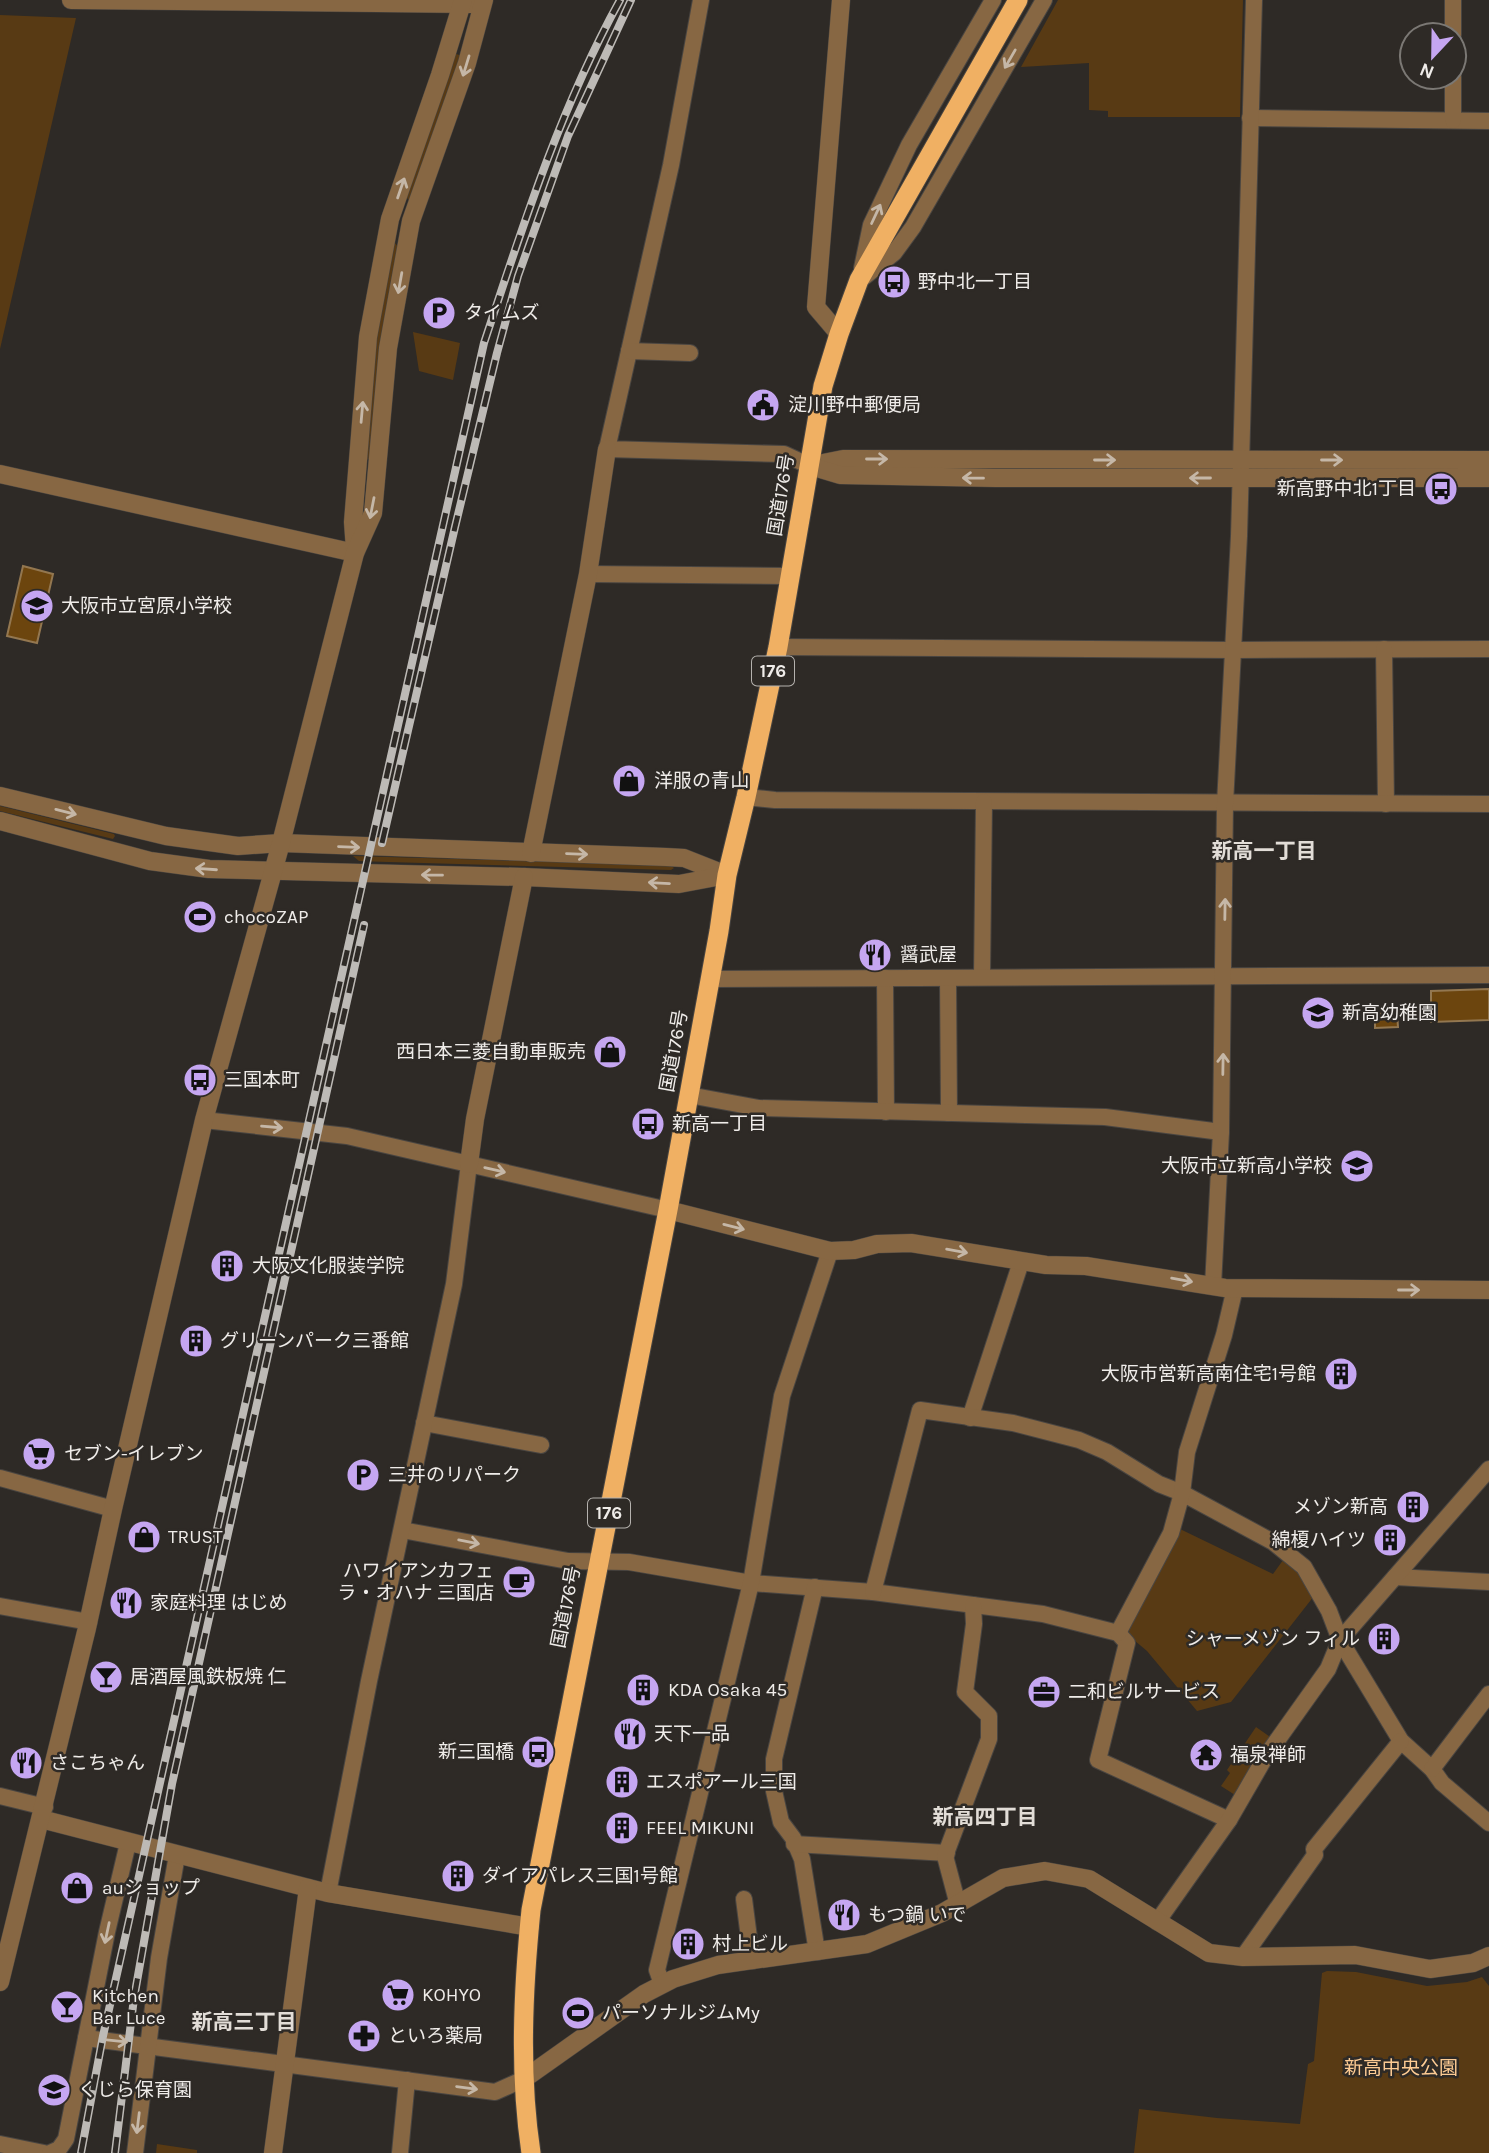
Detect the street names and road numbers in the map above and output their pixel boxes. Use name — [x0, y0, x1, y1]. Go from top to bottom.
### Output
street label: 国道176号 — [764, 452, 798, 538]
road number: 176 — [752, 656, 794, 686]
street label: 国道176号 — [656, 1008, 692, 1094]
road number: 176 — [588, 1498, 630, 1528]
street label: 国道176号 — [547, 1564, 585, 1650]

